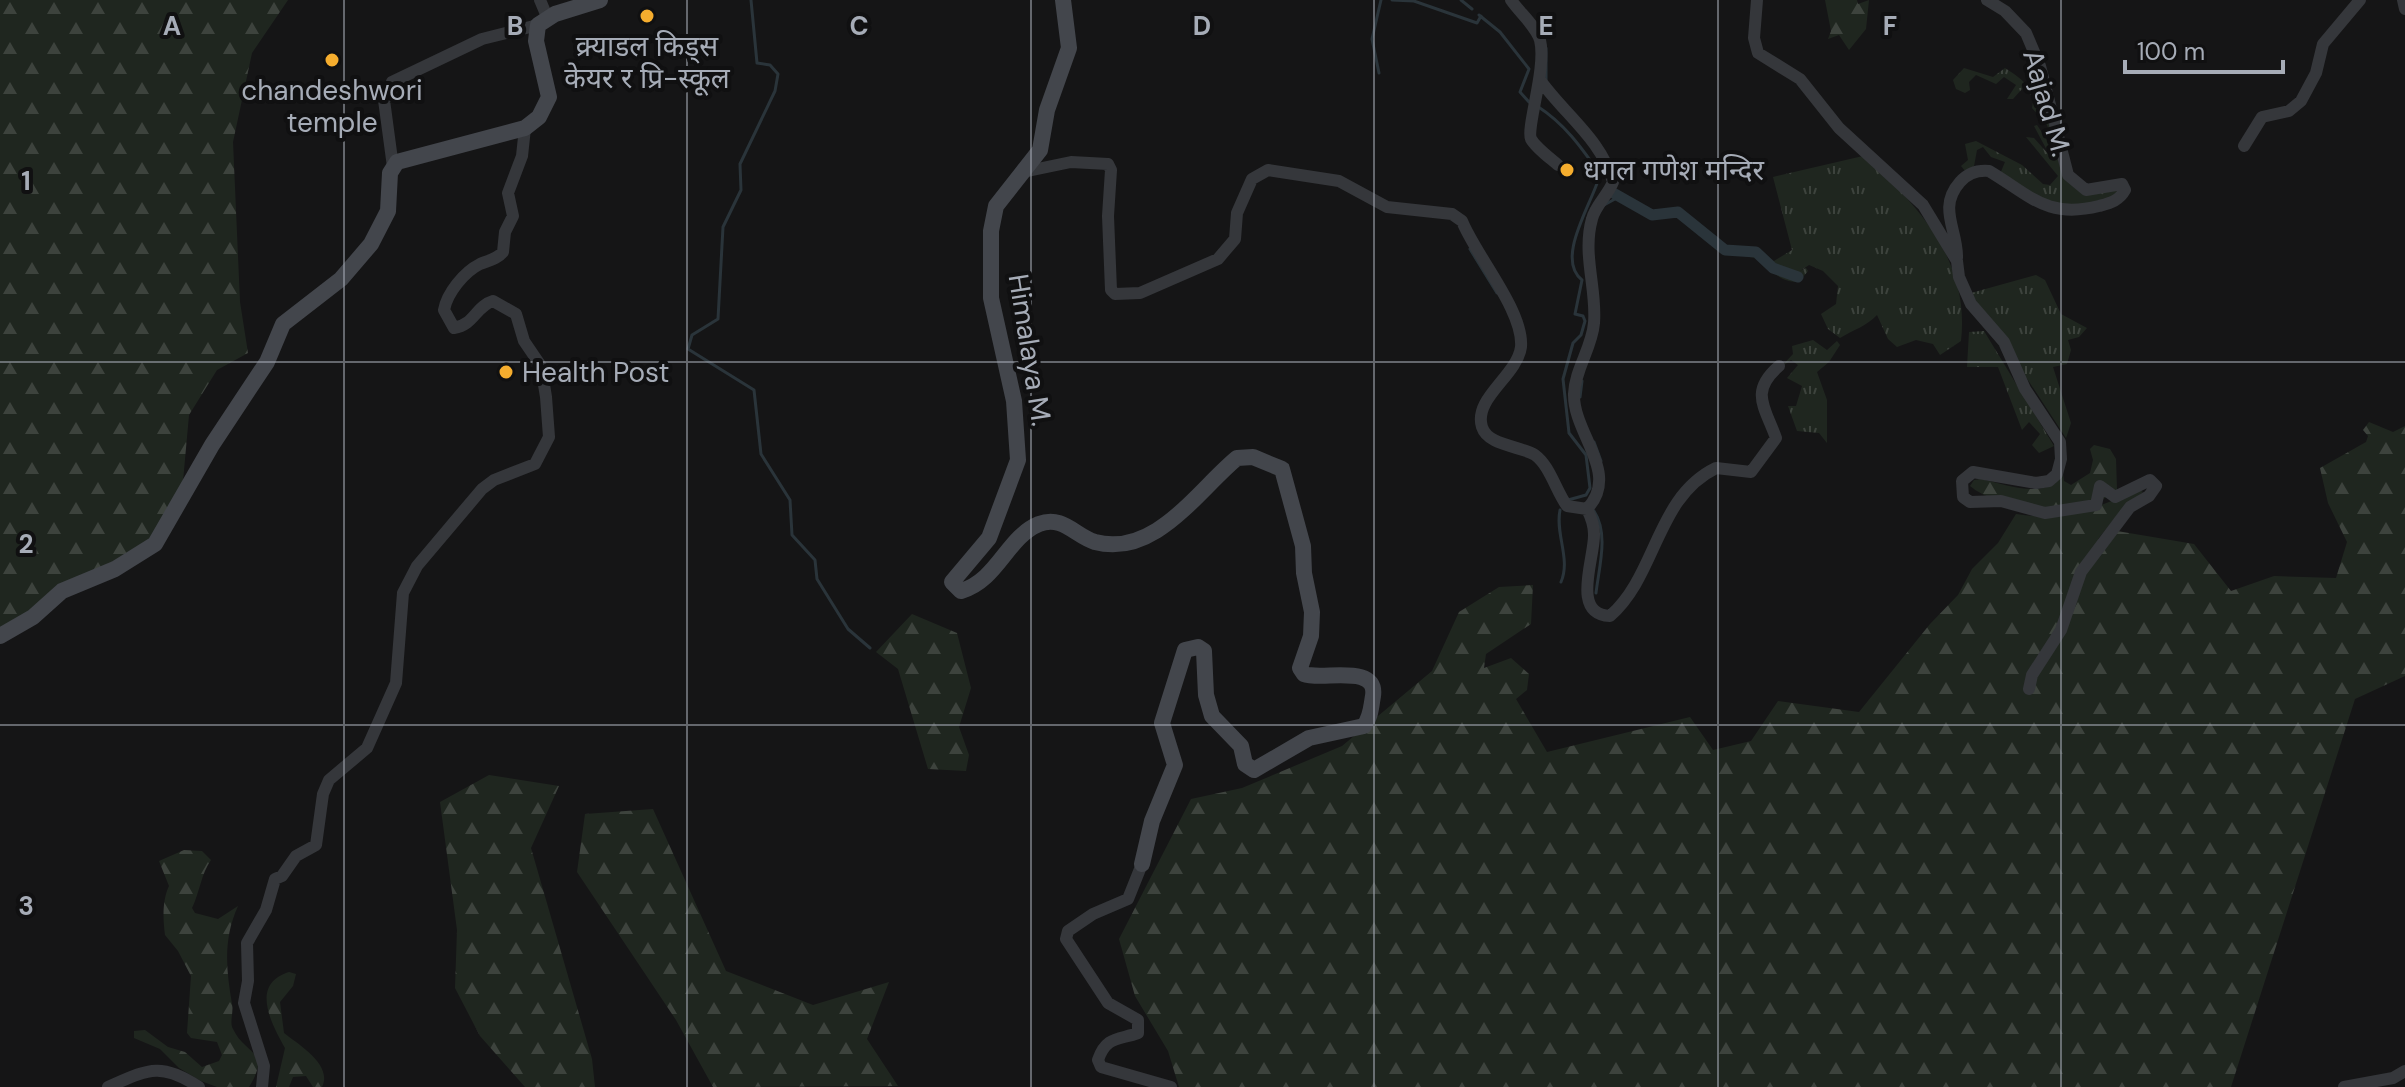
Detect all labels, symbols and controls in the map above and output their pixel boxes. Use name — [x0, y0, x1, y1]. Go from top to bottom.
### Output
marker: क्र्याडल किड्स केयर र प्रि-स्कूल — [638, 7, 656, 25]
text: A — [163, 9, 181, 43]
text: B — [507, 9, 523, 43]
text: C — [849, 9, 869, 43]
text: D — [1193, 9, 1211, 43]
text: E — [1538, 9, 1554, 43]
text: F — [1883, 9, 1897, 43]
scale bar — [2125, 24, 2283, 74]
place label: क्र्याडल किड्स केयर र प्रि-स्कूल — [564, 28, 731, 97]
text: 100 m — [2137, 36, 2205, 67]
street label: Aajad M. — [2014, 45, 2080, 161]
marker: chandeshwori temple — [323, 51, 341, 69]
place label: chandeshwori temple — [241, 72, 423, 141]
place label: धगल गणेश मन्दिर — [1583, 152, 1764, 189]
marker: धगल गणेश मन्दिर — [1558, 161, 1576, 179]
text: 1 — [21, 164, 31, 198]
street label: Himalaya M. — [1000, 271, 1060, 429]
place label: Health Post — [522, 354, 669, 391]
marker: Health Post — [497, 363, 515, 381]
text: 2 — [18, 527, 34, 561]
text: 3 — [18, 889, 34, 923]

